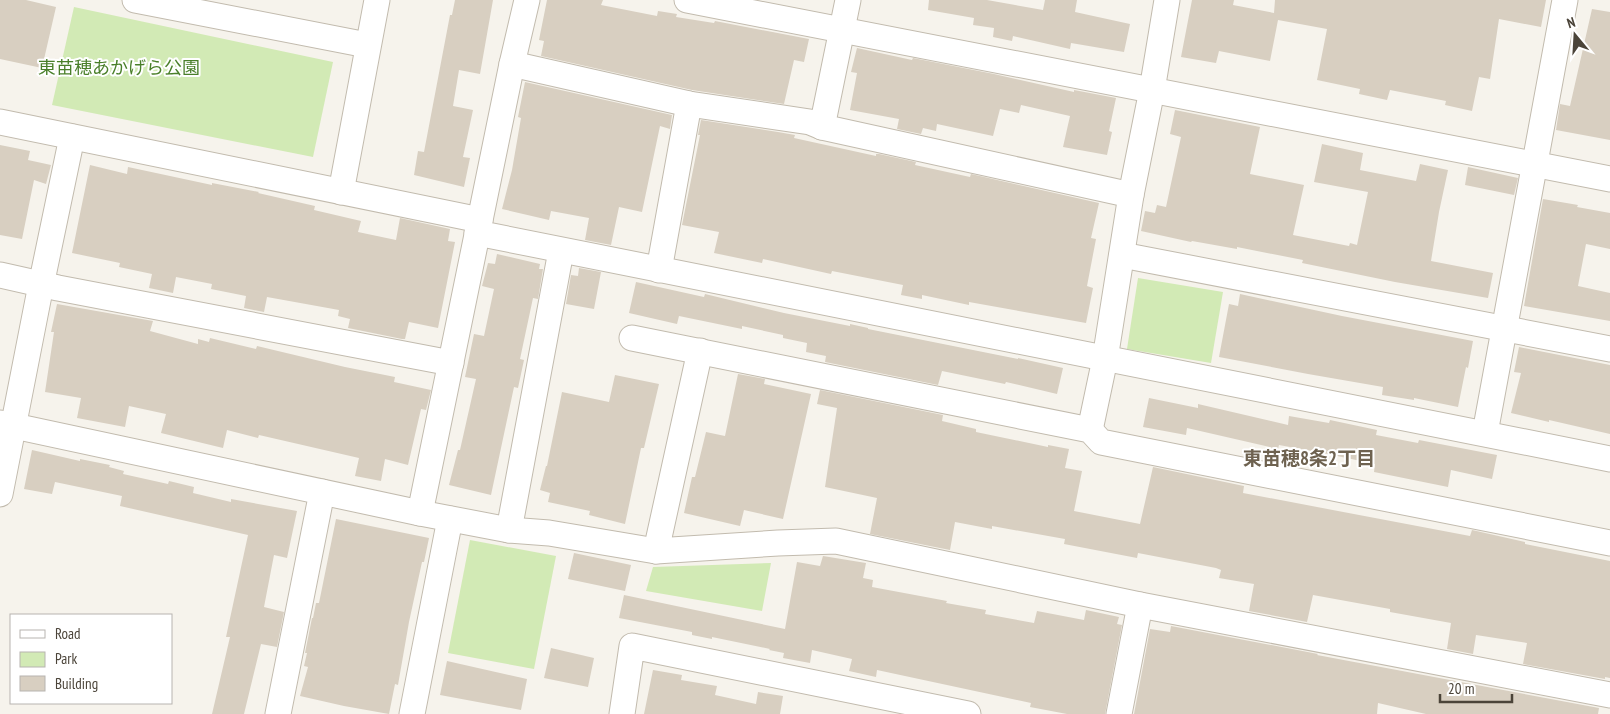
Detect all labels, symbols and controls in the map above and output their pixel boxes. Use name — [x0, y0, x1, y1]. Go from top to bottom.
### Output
north arrow — [1550, 10, 1600, 60]
text: N — [1565, 13, 1577, 32]
park label: 東苗穂あかげら公園 — [38, 56, 200, 79]
district label: 東苗穂8条2丁目 — [1243, 446, 1375, 470]
legend — [10, 614, 172, 704]
text: Road — [55, 624, 81, 643]
text: Park — [55, 649, 77, 668]
scale bar — [1440, 672, 1512, 704]
text: Building — [55, 674, 98, 693]
text: 20 m — [1448, 679, 1474, 698]

